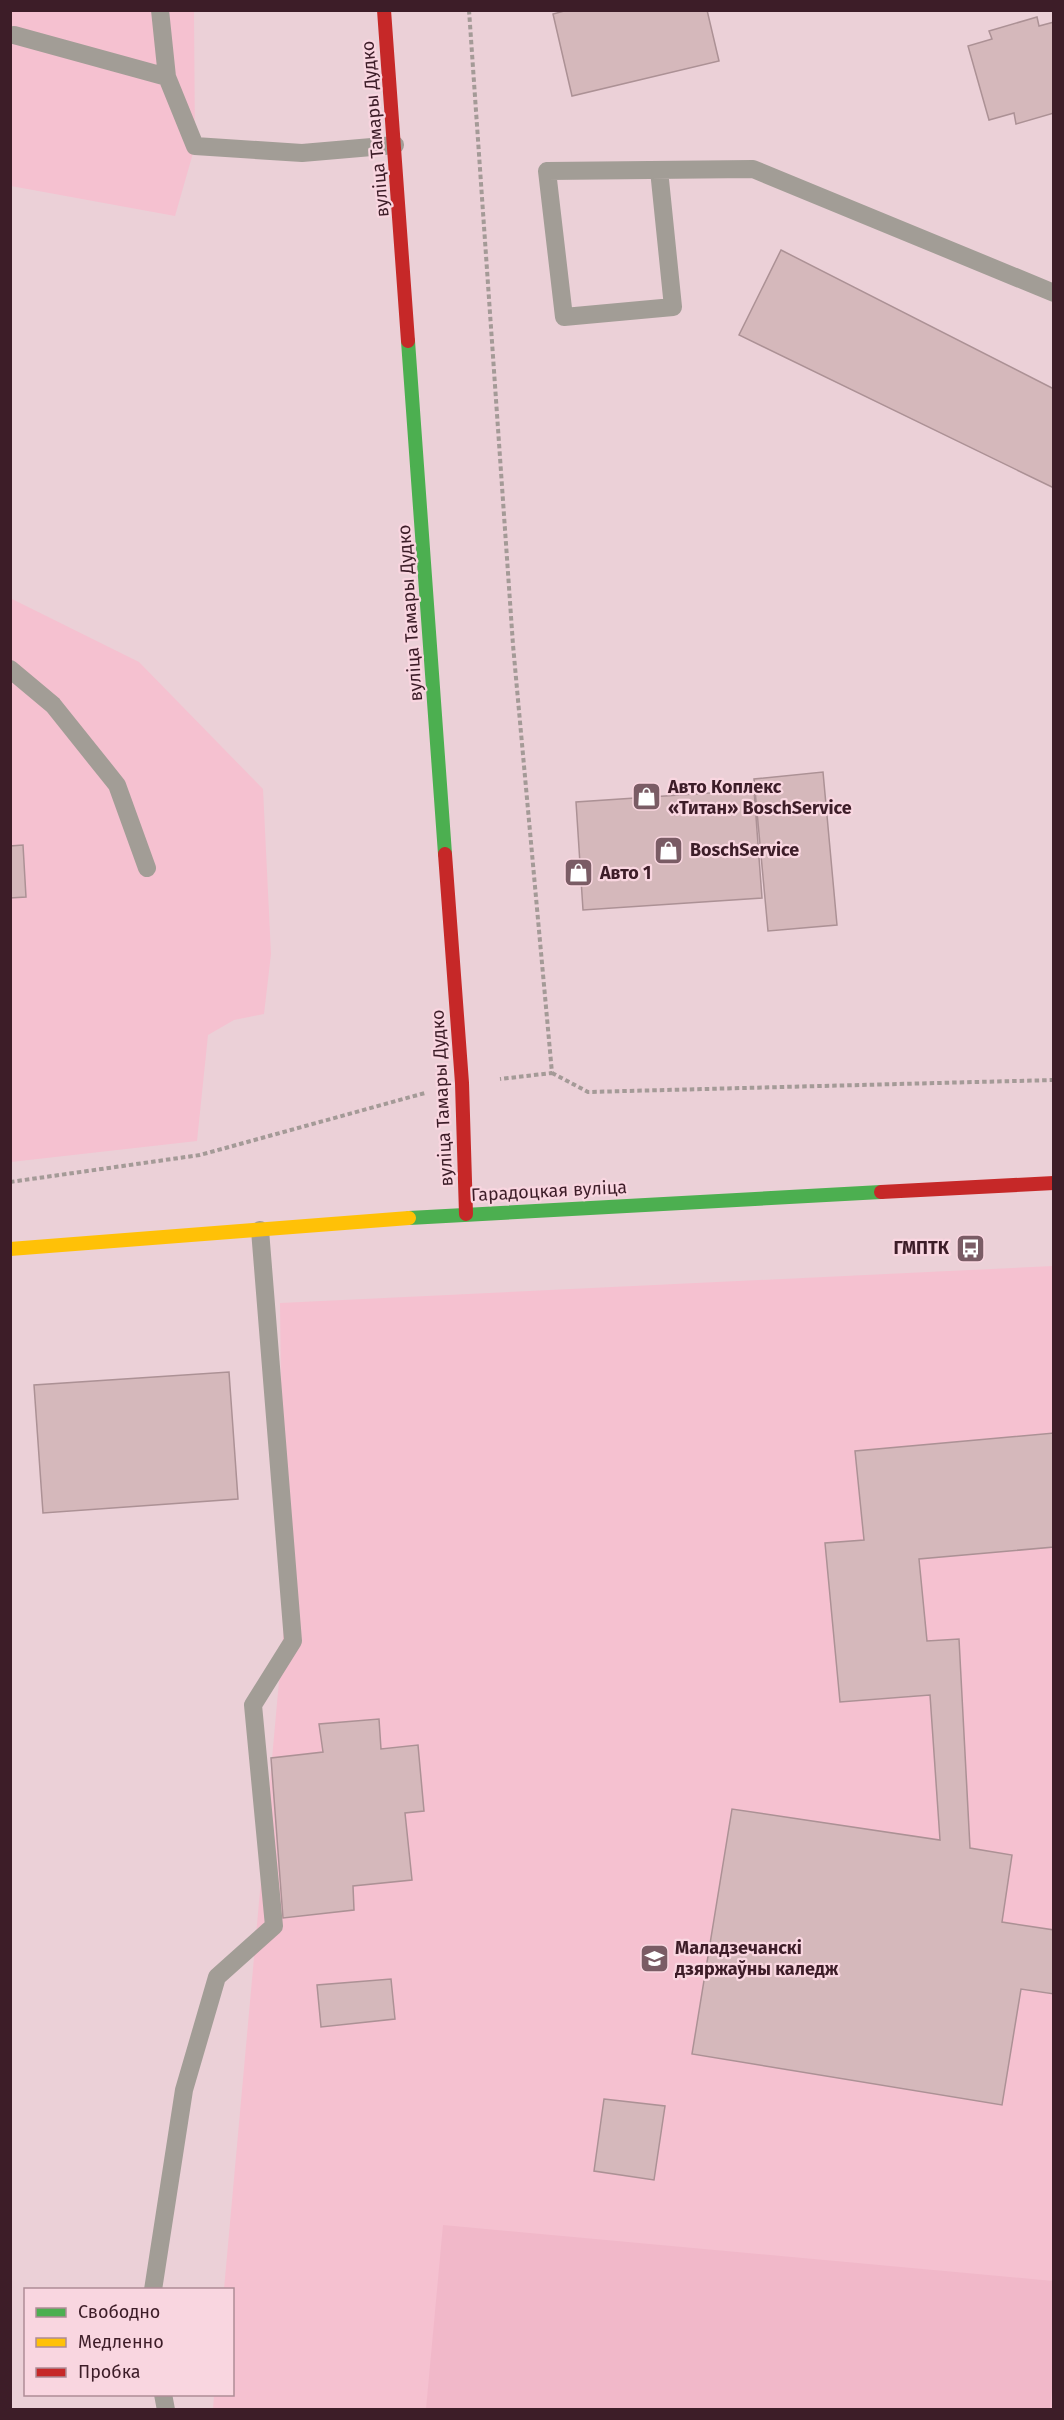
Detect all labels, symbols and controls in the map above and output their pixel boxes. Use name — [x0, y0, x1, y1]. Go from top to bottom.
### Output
street label: вуліца Тамары Дудко — [356, 40, 394, 218]
street label: вуліца Тамары Дудко — [393, 524, 427, 702]
place label: Авто Коплекс «Титан» BoschService — [667, 776, 852, 819]
shop icon: Авто Коплекс «Титан» BoschService — [631, 781, 663, 813]
shop icon: BoschService — [653, 834, 685, 866]
place label: BoschService — [690, 839, 799, 861]
shop icon: Авто 1 — [563, 857, 595, 889]
place label: Авто 1 — [599, 862, 651, 884]
street label: вуліца Тамары Дудко — [426, 1009, 458, 1187]
street label: Гарадоцкая вуліца — [470, 1176, 628, 1206]
bus stop icon: ГМПТК — [954, 1232, 986, 1264]
place label: ГМПТК — [893, 1237, 950, 1259]
place label: Маладзечанскі дзяржаўны каледж — [675, 1937, 839, 1980]
school or university icon: Маладзечанскі дзяржаўны каледж — [638, 1942, 670, 1974]
legend — [24, 2288, 234, 2396]
text: Свободно — [78, 2301, 160, 2323]
text: Медленно — [78, 2331, 164, 2353]
text: Пробка — [78, 2361, 141, 2383]

